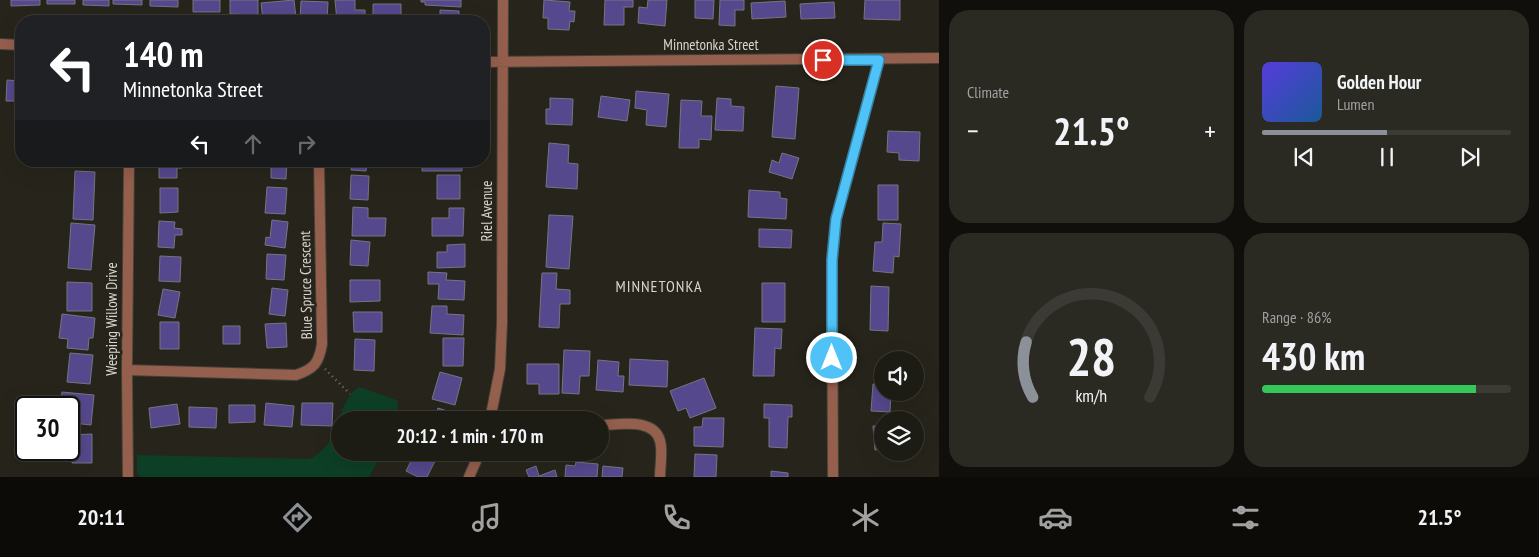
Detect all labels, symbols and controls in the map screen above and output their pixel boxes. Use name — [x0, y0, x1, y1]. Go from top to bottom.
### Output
text: 140 m — [123, 31, 204, 77]
icon: left — [40, 35, 105, 100]
street label: Minnetonka Street — [663, 35, 759, 54]
pin — [802, 39, 844, 81]
icon: arrive — [809, 46, 837, 74]
text: Golden Hour — [1337, 70, 1421, 94]
text: Minnetonka Street — [123, 75, 263, 103]
text: Climate — [967, 82, 1009, 102]
text: Lumen — [1337, 94, 1374, 114]
text: 21.5° — [1053, 106, 1130, 155]
text: − — [967, 112, 979, 149]
text: + — [1204, 112, 1216, 149]
icon: left — [186, 130, 214, 158]
icon: ahead — [239, 130, 267, 158]
icon: right — [292, 130, 320, 158]
icon: previous — [1290, 143, 1318, 171]
icon: pause — [1373, 143, 1401, 171]
icon: next — [1456, 143, 1484, 171]
street label: Riel Avenue — [477, 181, 496, 241]
street label: Blue Spruce Crescent — [295, 231, 316, 339]
street label: Weeping Willow Drive — [102, 262, 121, 376]
district label: MINNETONKA — [615, 276, 703, 296]
text: Range · 86% — [1262, 307, 1331, 327]
text: 28 — [1067, 323, 1116, 390]
position arrow — [805, 331, 857, 383]
text: 430 km — [1262, 331, 1365, 380]
map controls — [874, 351, 924, 461]
button: sound — [874, 351, 924, 401]
text: km/h — [1076, 384, 1107, 407]
speed limit sign: 30 — [15, 396, 80, 461]
button: layers — [874, 411, 924, 461]
text: 20:12 · 1 min · 170 m — [397, 424, 543, 448]
icon: directions — [280, 500, 315, 535]
icon: music — [469, 500, 504, 535]
icon: phone — [659, 500, 694, 535]
icon: climate — [848, 500, 883, 535]
icon: car — [1038, 500, 1073, 535]
icon: filters — [1228, 500, 1263, 535]
text: 20:11 — [77, 503, 125, 531]
text: 21.5° — [1417, 503, 1462, 531]

